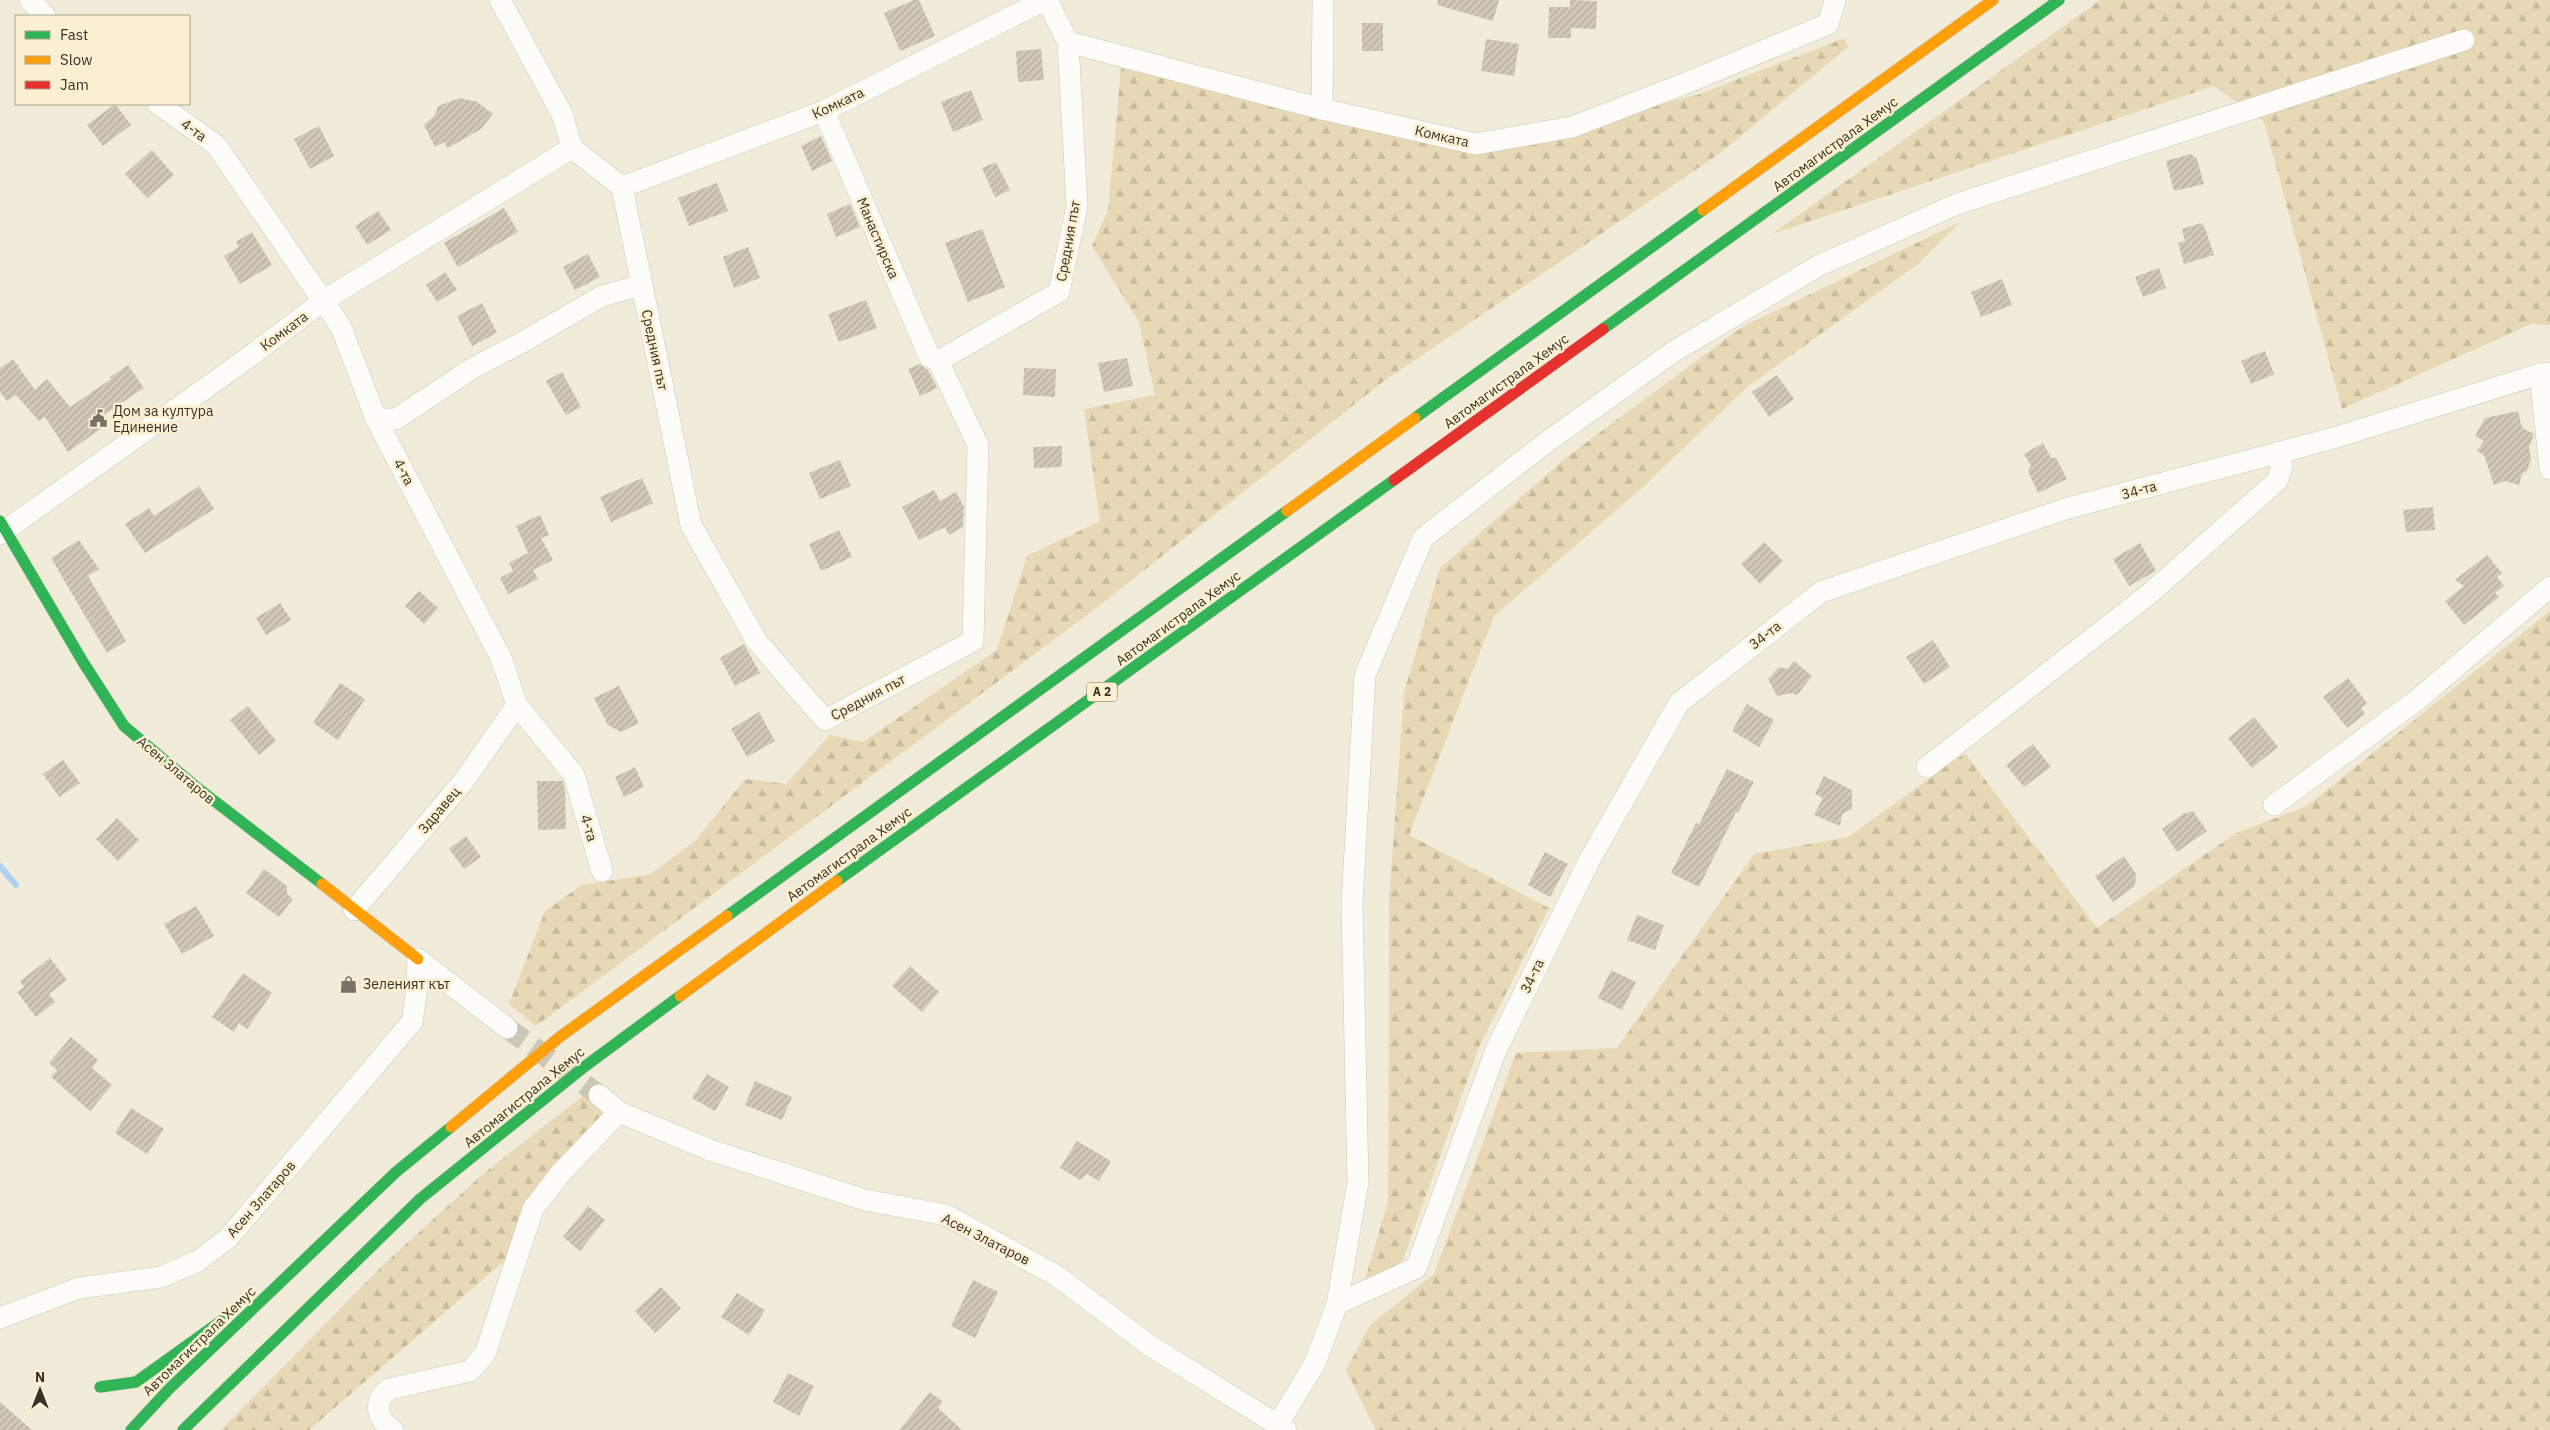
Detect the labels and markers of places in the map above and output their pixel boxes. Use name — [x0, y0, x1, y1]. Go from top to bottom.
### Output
place label: Дом за култура Единение — [113, 402, 214, 436]
public building icon: Дом за култура Единение — [89, 409, 109, 429]
shop icon: Зеленият кът — [339, 974, 359, 994]
place label: Зеленият кът — [363, 975, 451, 993]

